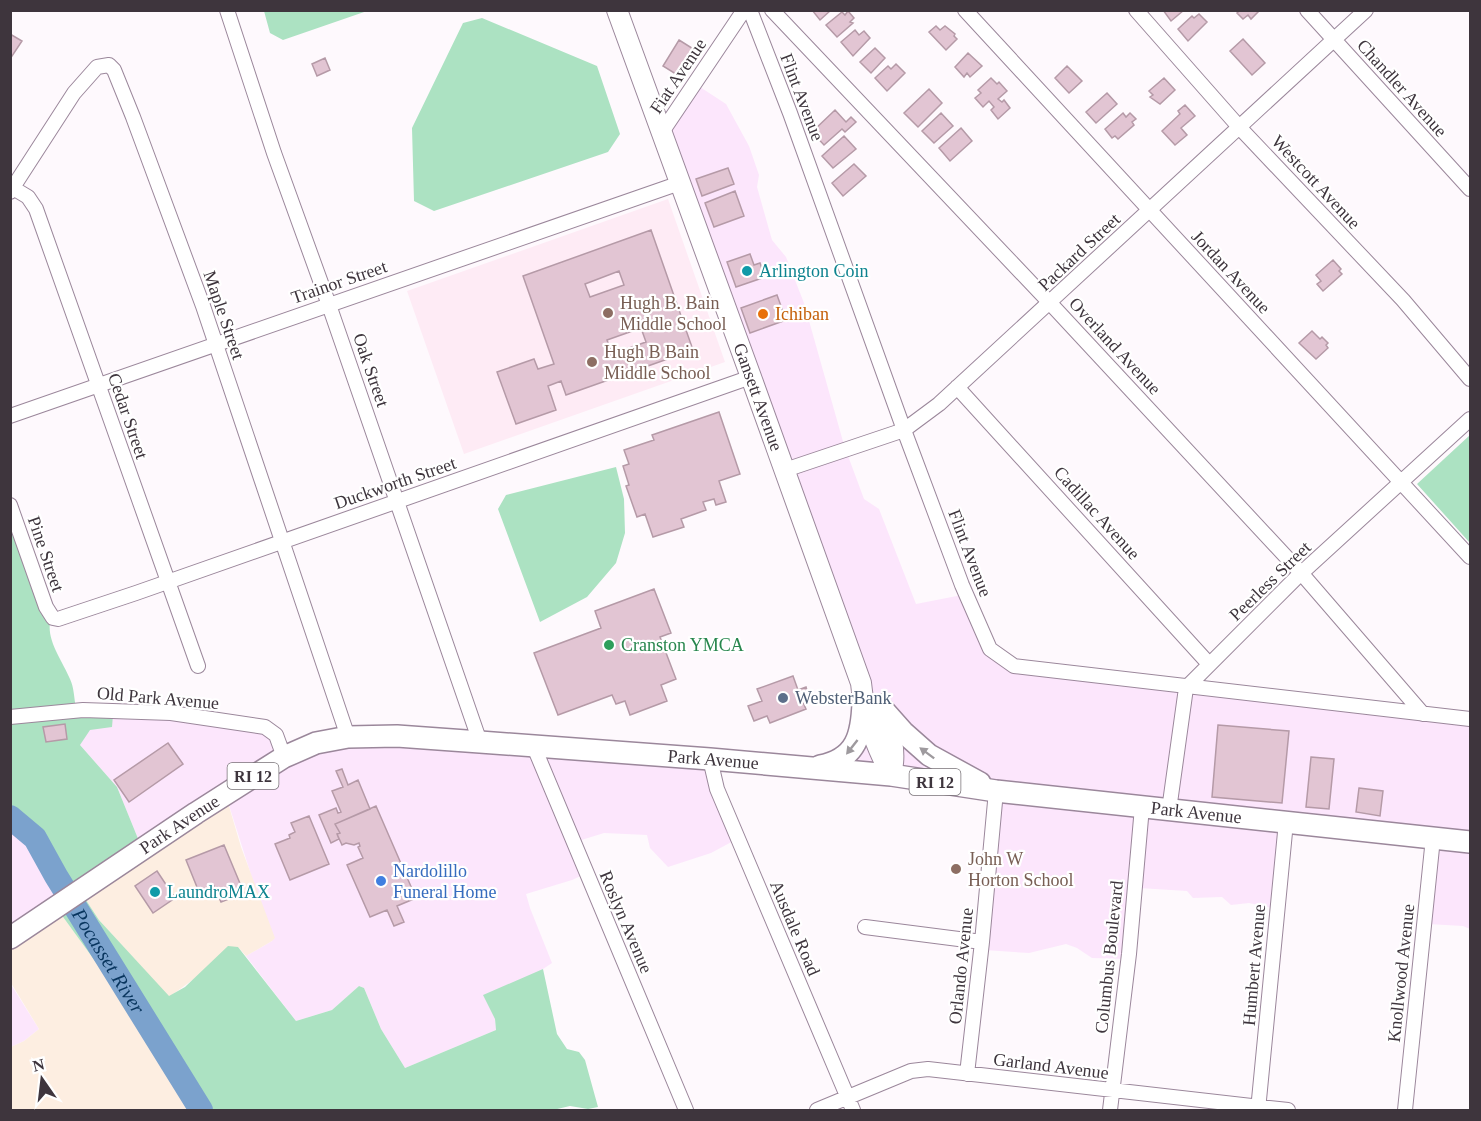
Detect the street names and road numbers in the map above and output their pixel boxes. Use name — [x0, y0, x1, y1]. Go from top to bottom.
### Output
street label: Fiat Avenue — [646, 35, 710, 117]
street label: Chandler Avenue — [1353, 35, 1451, 141]
street label: Flint Avenue — [776, 50, 828, 144]
street label: Westcott Avenue — [1268, 131, 1364, 233]
street label: Packard Street — [1034, 209, 1124, 295]
street label: Jordan Avenue — [1187, 226, 1275, 318]
street label: Trainor Street — [289, 256, 389, 308]
street label: Maple Street — [199, 268, 249, 362]
street label: Overland Avenue — [1065, 293, 1165, 399]
street label: Oak Street — [349, 331, 393, 409]
street label: Gansett Avenue — [729, 340, 787, 454]
street label: Cedar Street — [104, 370, 152, 462]
street label: Duckworth Street — [331, 453, 459, 513]
street label: Cadillac Avenue — [1050, 462, 1144, 564]
street label: Flint Avenue — [944, 506, 996, 600]
street label: Pine Street — [24, 514, 68, 594]
street label: Peerless Street — [1225, 537, 1315, 625]
street label: Old Park Avenue — [96, 683, 220, 713]
street label: Park Avenue — [667, 746, 760, 773]
road number: RI 12 — [228, 763, 278, 789]
road number: RI 12 — [910, 769, 960, 795]
street label: Park Avenue — [136, 791, 223, 858]
street label: Park Avenue — [1150, 798, 1243, 827]
street label: Roslyn Avenue — [595, 868, 657, 976]
street label: Ausdale Road — [766, 877, 824, 979]
street label: Columbus Boulevard — [1091, 880, 1127, 1034]
street label: Humbert Avenue — [1239, 903, 1269, 1027]
street label: Knollwood Avenue — [1384, 903, 1418, 1043]
street label: Orlando Avenue — [945, 907, 977, 1025]
street label: Garland Avenue — [992, 1049, 1110, 1083]

